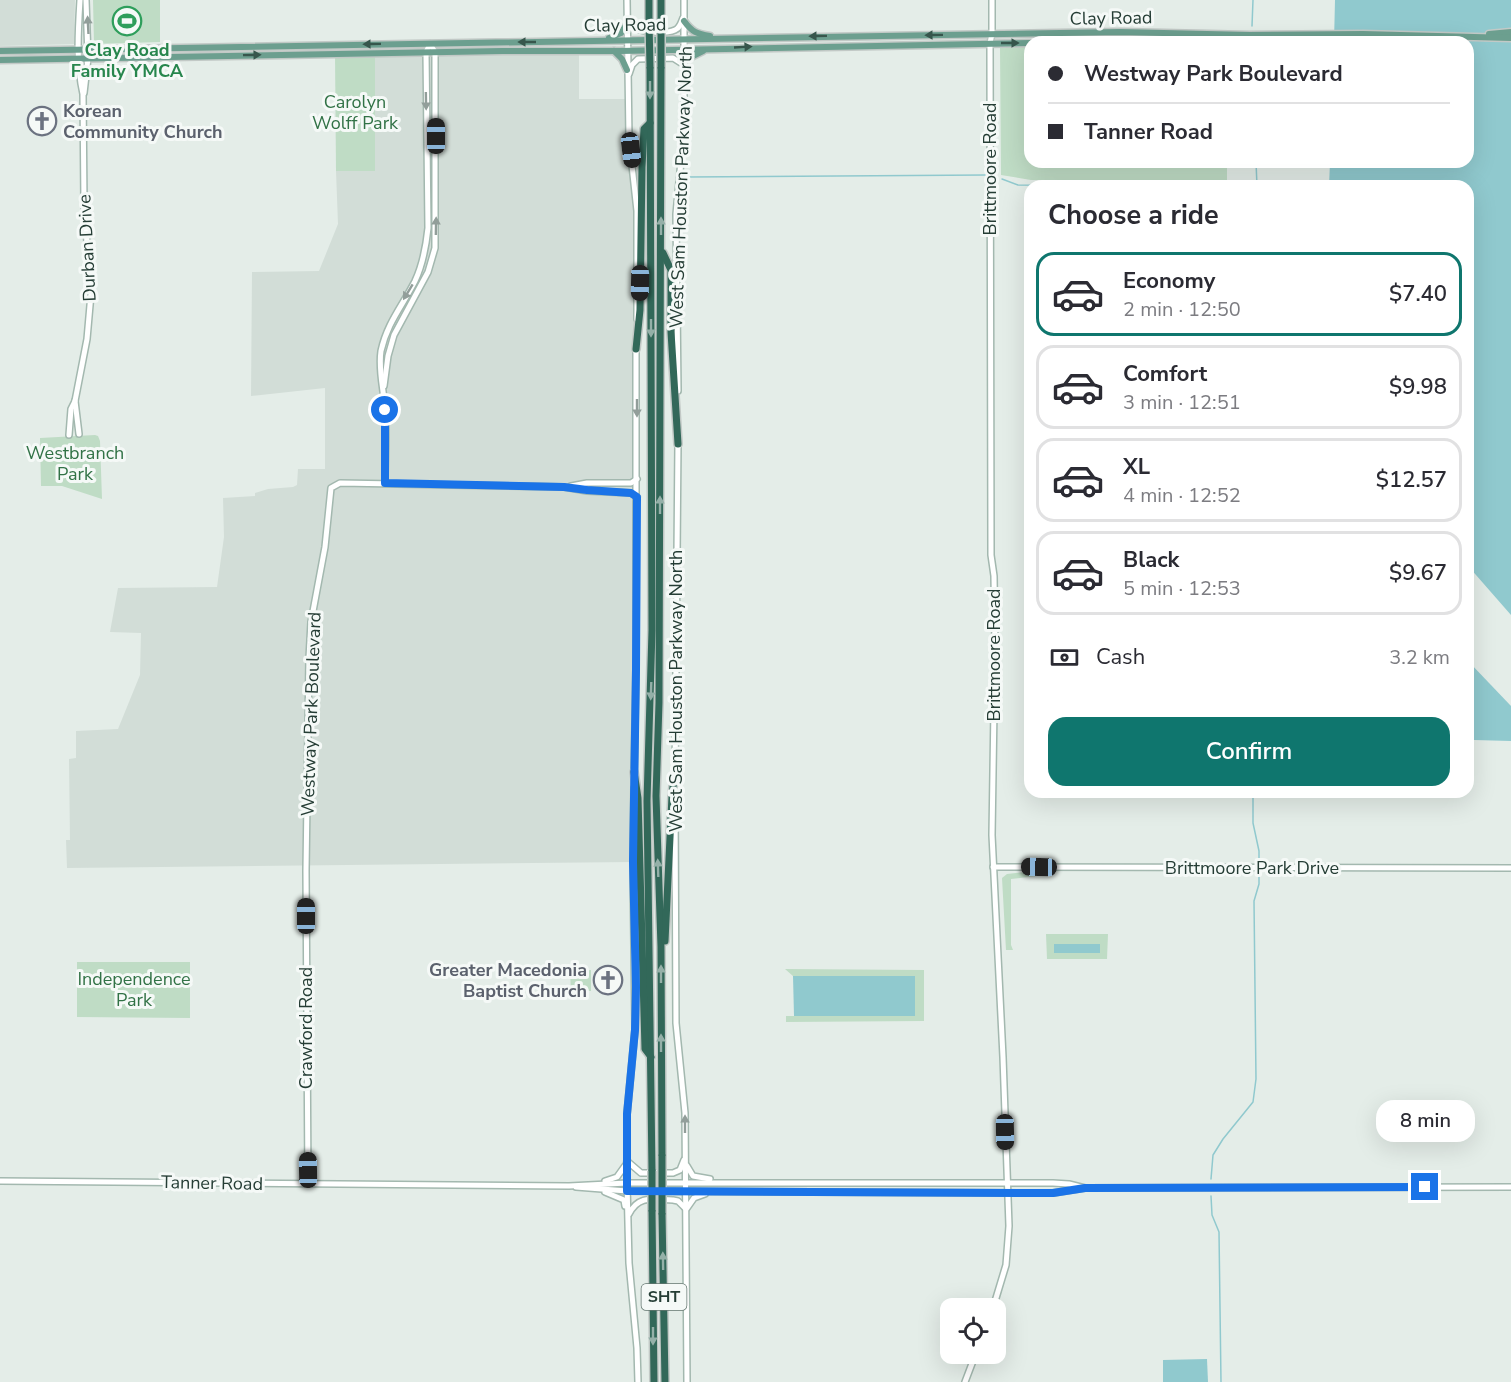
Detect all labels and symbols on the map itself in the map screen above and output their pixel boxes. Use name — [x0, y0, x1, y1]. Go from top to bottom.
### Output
sports icon: Clay Road Family YMCA — [111, 5, 143, 37]
street label: Clay Road — [1069, 5, 1153, 31]
street label: Clay Road — [583, 12, 667, 38]
one-way arrow — [83, 15, 92, 34]
one-way arrow — [924, 30, 943, 40]
one-way arrow — [808, 31, 827, 41]
one-way arrow — [517, 37, 536, 47]
place label: Clay Road Family YMCA — [71, 38, 184, 83]
one-way arrow — [1001, 38, 1020, 48]
one-way arrow — [362, 40, 381, 49]
one-way arrow — [734, 43, 753, 52]
street label: West Sam Houston Parkway North — [664, 45, 698, 329]
one-way arrow — [242, 50, 261, 60]
one-way arrow — [645, 81, 655, 100]
park label: Carolyn Wolff Park — [312, 90, 399, 135]
one-way arrow — [422, 92, 431, 111]
place label: Korean Community Church — [63, 99, 223, 144]
street label: Brittmoore Road — [978, 103, 1002, 235]
church icon: Korean Community Church — [26, 105, 58, 137]
car — [427, 118, 445, 154]
car — [620, 131, 642, 169]
street label: Durban Drive — [72, 194, 102, 302]
one-way arrow — [431, 217, 441, 236]
one-way arrow — [656, 217, 666, 236]
car — [631, 265, 649, 301]
one-way arrow — [403, 284, 414, 300]
one-way arrow — [646, 319, 656, 338]
route start — [371, 396, 398, 423]
one-way arrow — [632, 398, 641, 417]
park label: Westbranch Park — [26, 441, 124, 486]
one-way arrow — [655, 496, 665, 515]
street label: West Sam Houston Parkway North — [664, 550, 688, 832]
street label: Brittmoore Road — [982, 589, 1006, 721]
street label: Westway Park Boulevard — [295, 611, 327, 817]
one-way arrow — [646, 682, 655, 701]
street label: Brittmoore Park Drive — [1165, 856, 1339, 880]
car — [1021, 858, 1057, 876]
one-way arrow — [654, 859, 663, 878]
car — [297, 898, 315, 934]
place label: Greater Macedonia Baptist Church — [429, 958, 587, 1003]
church icon: Greater Macedonia Baptist Church — [592, 964, 624, 996]
one-way arrow — [656, 965, 666, 984]
park label: Independence Park — [77, 967, 191, 1012]
street label: Crawford Road — [294, 967, 318, 1089]
one-way arrow — [656, 1034, 666, 1053]
callout: 8 min — [1376, 1100, 1474, 1142]
car — [996, 1114, 1014, 1150]
one-way arrow — [680, 1115, 690, 1134]
car — [299, 1152, 317, 1188]
street label: Tanner Road — [161, 1170, 263, 1196]
route end — [1411, 1173, 1438, 1200]
one-way arrow — [658, 1251, 668, 1270]
road number: SHT — [642, 1284, 686, 1310]
one-way arrow — [648, 1327, 658, 1346]

